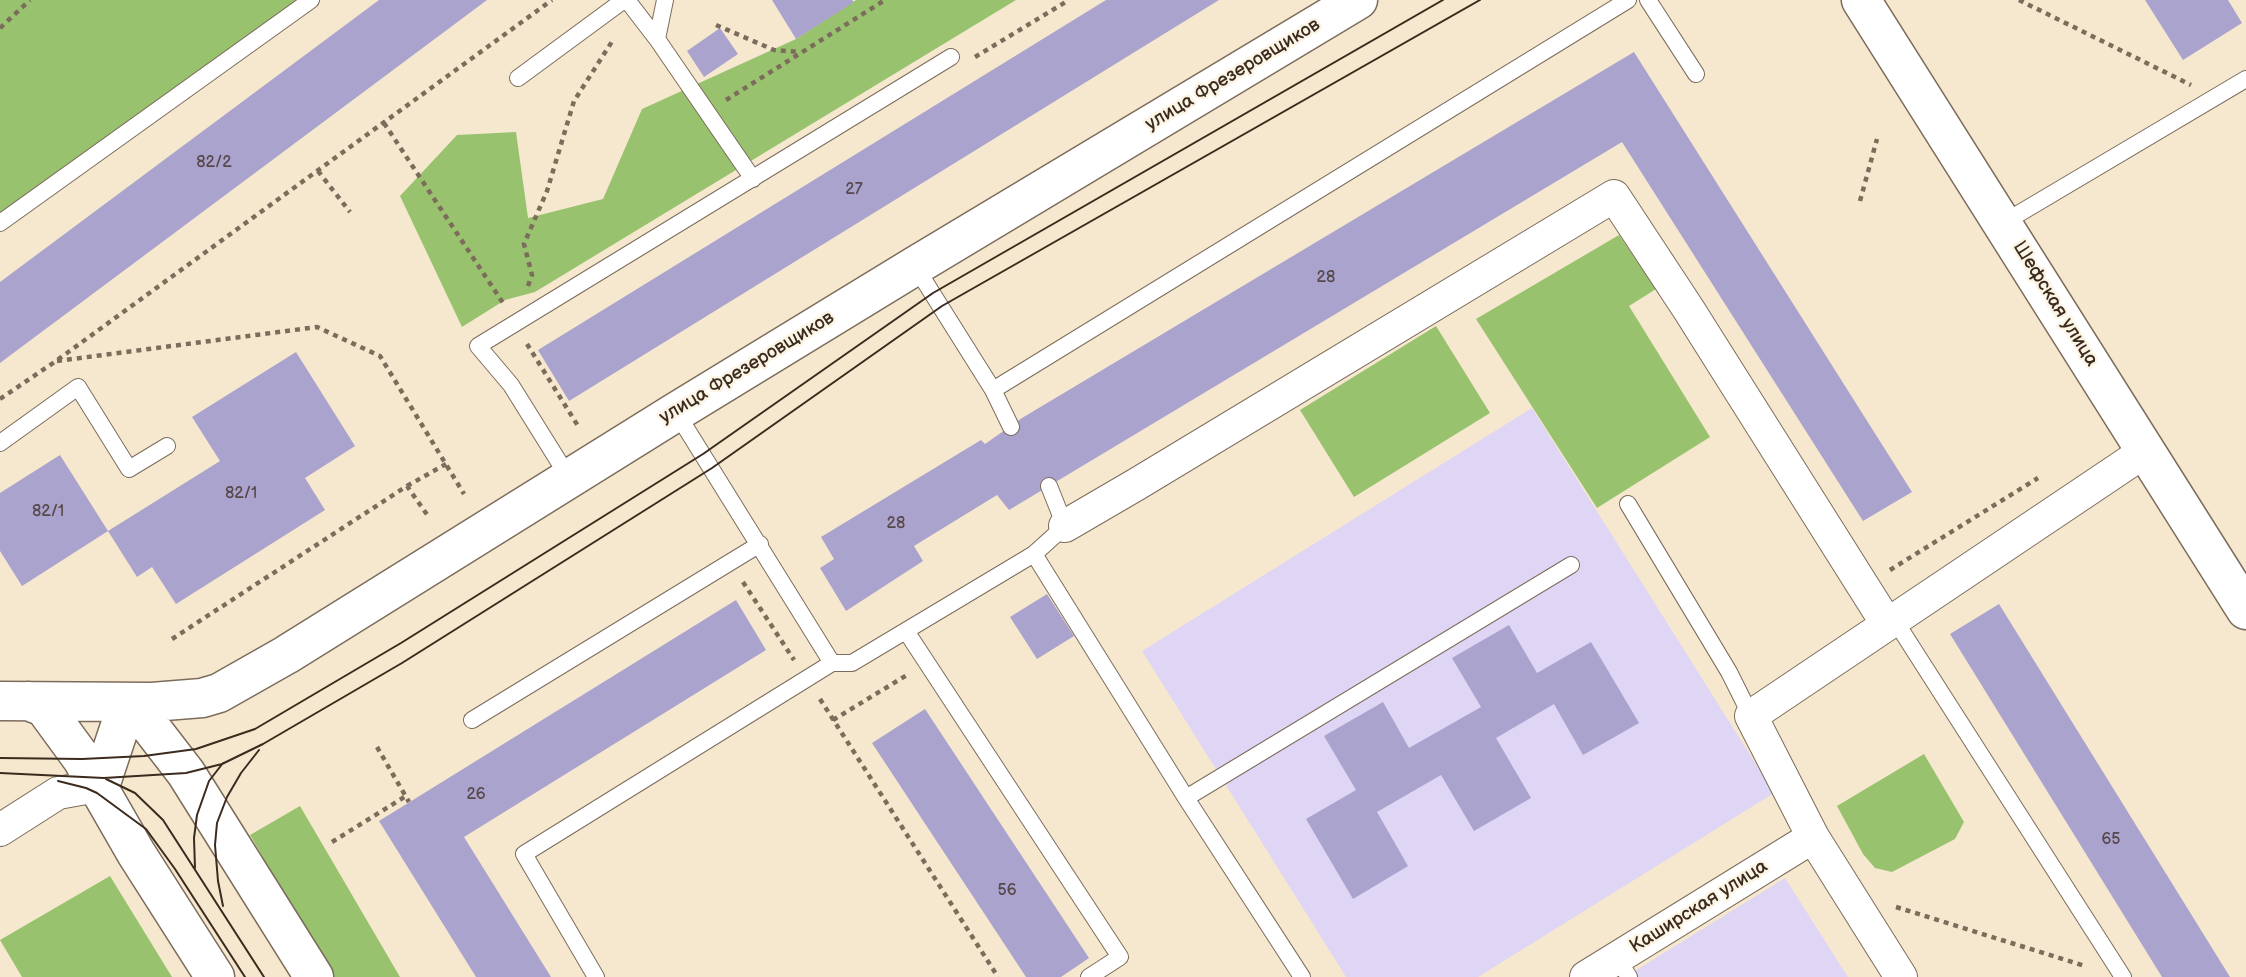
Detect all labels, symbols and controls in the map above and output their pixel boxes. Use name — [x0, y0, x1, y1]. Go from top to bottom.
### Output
street label: улица Фрезеровщиков — [1141, 14, 1325, 136]
house number: 82/2 — [196, 153, 232, 173]
house number: 27 — [845, 180, 863, 200]
street label: Шефская улица — [2007, 237, 2103, 371]
house number: 28 — [1317, 268, 1335, 288]
street label: улица Фрезеровщиков — [655, 307, 839, 429]
house number: 82/1 — [225, 484, 257, 504]
house number: 82/1 — [32, 502, 64, 522]
house number: 28 — [887, 514, 905, 534]
house number: 26 — [466, 785, 486, 805]
house number: 65 — [2102, 830, 2120, 850]
street label: Каширская улица — [1626, 855, 1772, 959]
house number: 56 — [998, 881, 1016, 901]

